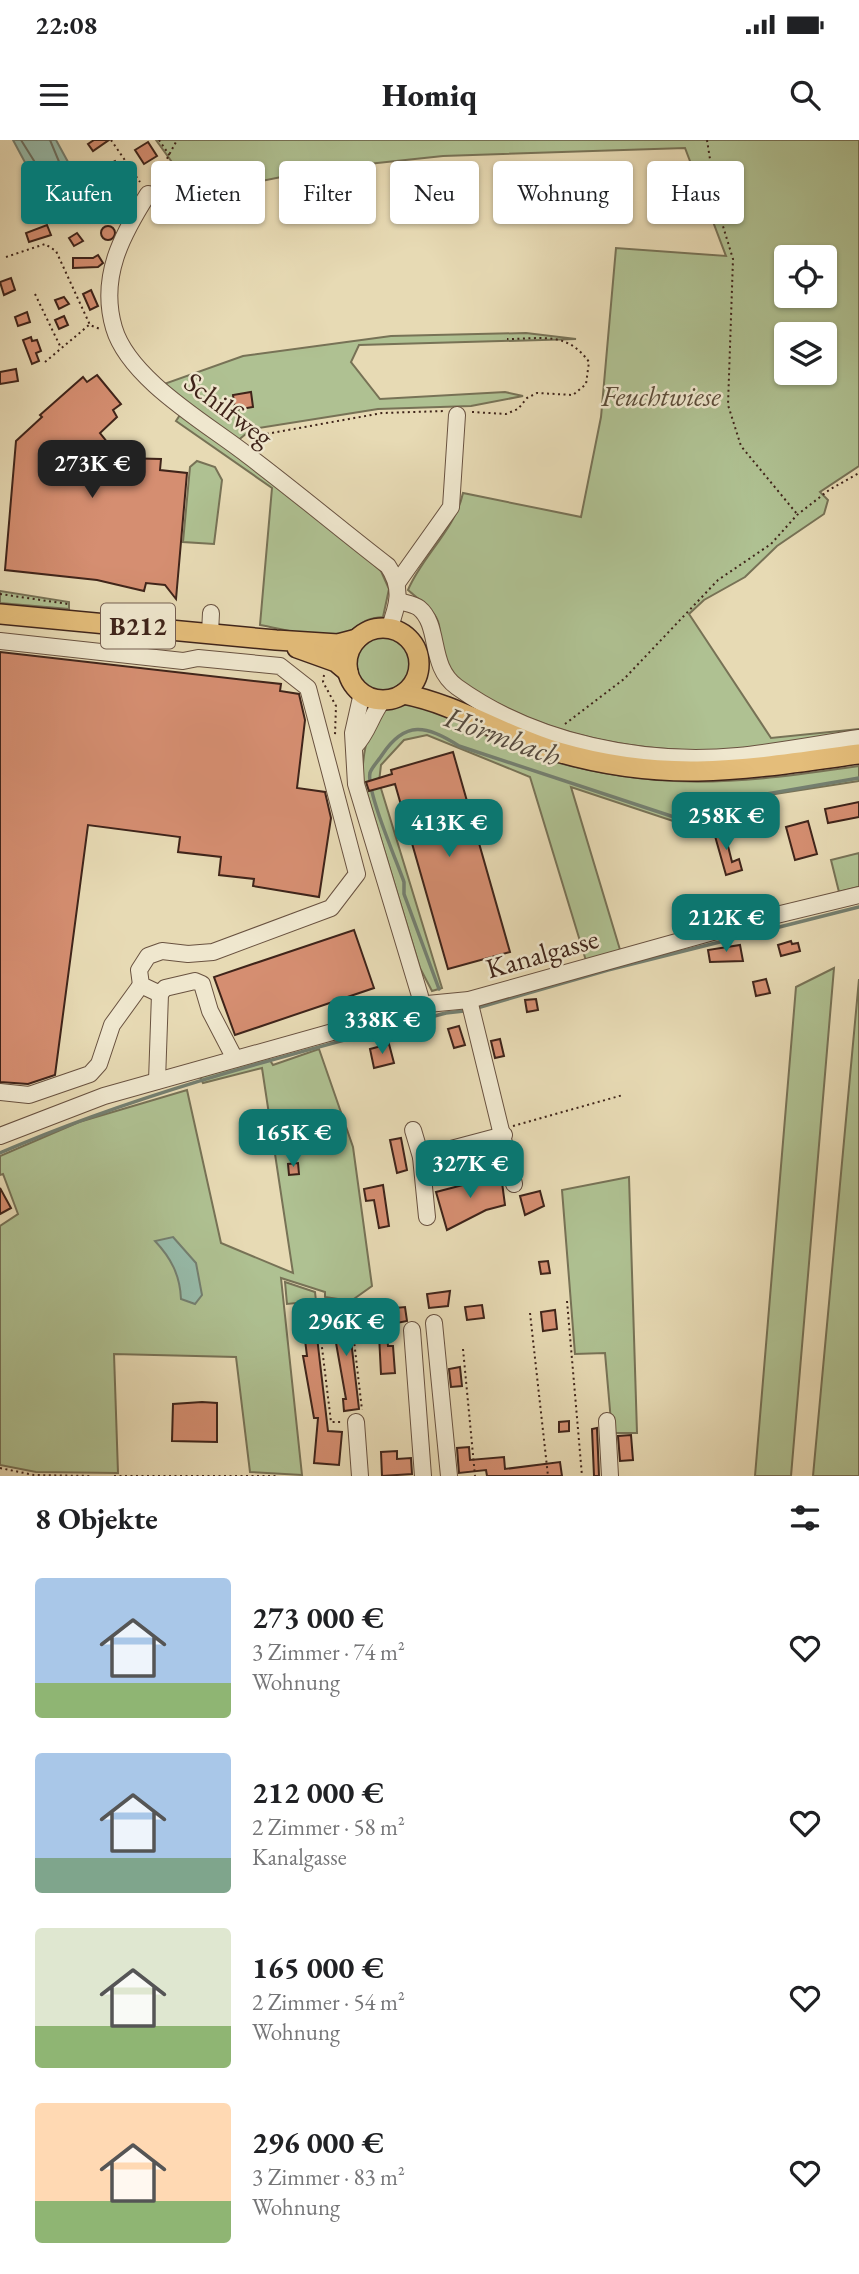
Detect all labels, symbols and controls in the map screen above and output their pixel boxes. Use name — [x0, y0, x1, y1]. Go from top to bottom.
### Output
text: 22:08 — [35, 8, 97, 42]
text: Homiq — [382, 74, 477, 116]
icon: menu — [35, 76, 73, 114]
icon: search — [786, 76, 824, 114]
chip: Kaufen — [21, 161, 137, 224]
chip: Mieten — [151, 161, 265, 224]
chip: Filter — [279, 161, 376, 224]
chip: Neu — [390, 161, 479, 224]
chip: Wohnung — [493, 161, 633, 224]
chip: Haus — [647, 161, 744, 224]
map controls — [774, 245, 837, 385]
button: locate — [774, 245, 837, 308]
button: layers — [774, 322, 837, 385]
street label: Schilfweg — [177, 364, 282, 455]
park label: Feuchtwiese — [600, 378, 721, 414]
pin: 273K € — [35, 440, 149, 500]
text: 273K € — [54, 448, 130, 478]
road number: B212 — [101, 604, 175, 648]
water label: Hörmbach — [439, 697, 566, 775]
pin: 258K € — [669, 792, 783, 852]
pin: 413K € — [392, 800, 506, 859]
text: 258K € — [688, 800, 764, 830]
text: 413K € — [411, 807, 487, 837]
pin: 212K € — [669, 894, 783, 954]
text: 212K € — [688, 902, 764, 932]
street label: Kanalgasse — [482, 920, 602, 986]
pin: 338K € — [325, 996, 439, 1056]
text: 338K € — [344, 1004, 420, 1034]
pin: 165K € — [236, 1110, 350, 1169]
text: 165K € — [255, 1117, 331, 1147]
pin: 327K € — [413, 1140, 527, 1200]
text: 327K € — [432, 1148, 508, 1178]
pin: 296K € — [289, 1298, 403, 1358]
text: 296K € — [308, 1306, 384, 1336]
text: 8 Objekte — [35, 1499, 158, 1538]
icon: filters — [786, 1499, 824, 1537]
text: 273 000 € — [252, 1598, 384, 1637]
icon: home — [91, 1606, 175, 1690]
icon: heart — [786, 1629, 824, 1667]
text: 3 Zimmer · 74 m² — [252, 1637, 405, 1667]
text: Wohnung — [252, 1667, 340, 1697]
text: 212 000 € — [252, 1773, 384, 1812]
icon: home — [91, 1781, 175, 1865]
icon: heart — [786, 1804, 824, 1842]
text: 2 Zimmer · 58 m² — [252, 1812, 405, 1842]
text: Kanalgasse — [252, 1842, 347, 1872]
text: 165 000 € — [252, 1948, 384, 1987]
icon: home — [91, 1956, 175, 2040]
icon: heart — [786, 1979, 824, 2017]
text: 2 Zimmer · 54 m² — [252, 1987, 405, 2017]
text: Wohnung — [252, 2017, 340, 2047]
text: 296 000 € — [252, 2123, 384, 2162]
icon: home — [91, 2131, 175, 2215]
icon: heart — [786, 2154, 824, 2192]
text: 3 Zimmer · 83 m² — [252, 2162, 405, 2192]
text: Wohnung — [252, 2192, 340, 2222]

